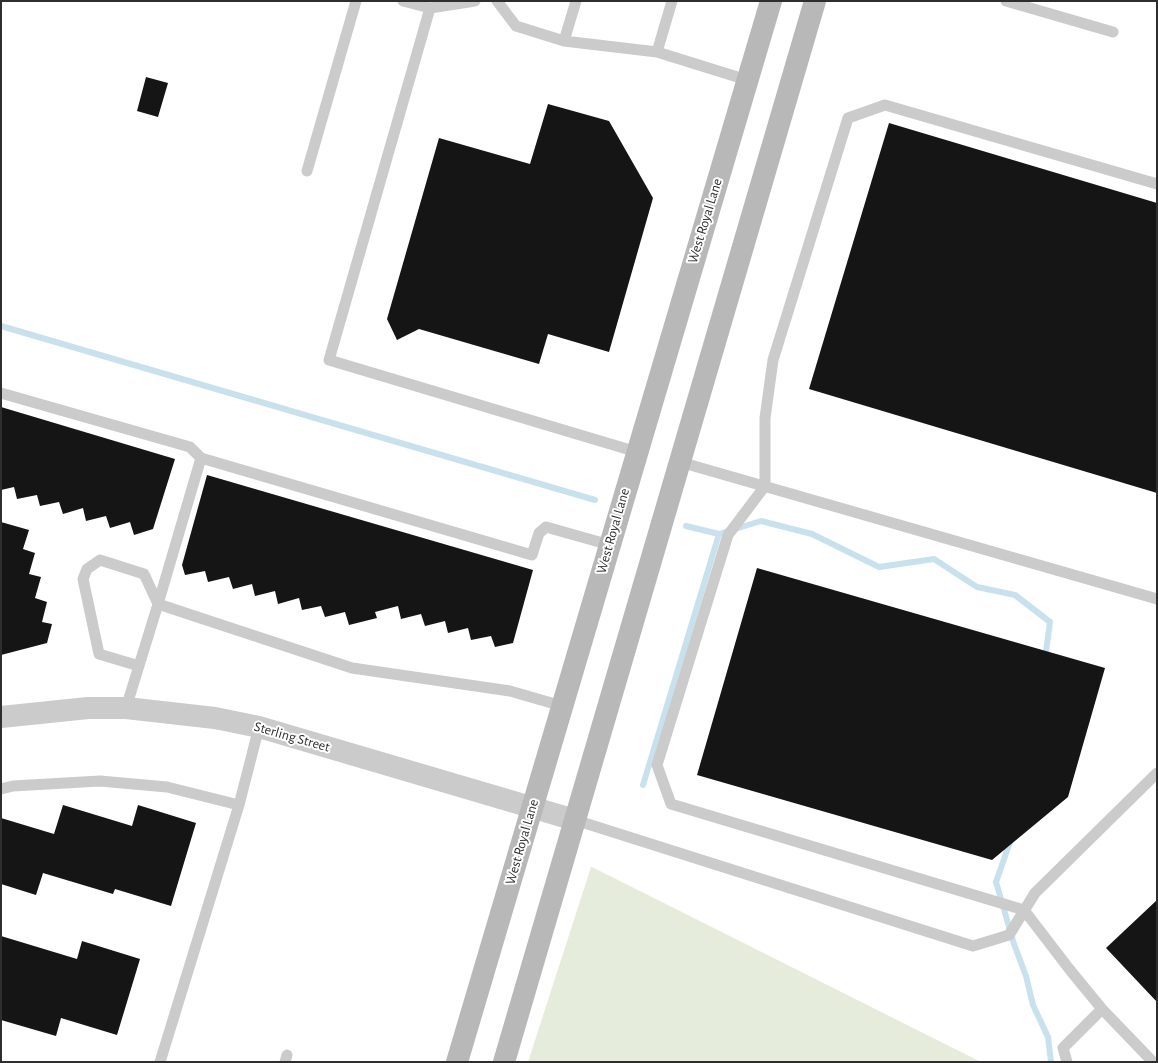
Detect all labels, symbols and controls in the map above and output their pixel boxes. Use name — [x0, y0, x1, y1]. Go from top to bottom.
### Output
street label: West Royal Lane — [684, 176, 726, 266]
street label: West Royal Lane — [593, 486, 633, 576]
street label: Sterling Street — [252, 718, 332, 756]
street label: West Royal Lane — [502, 797, 542, 887]

